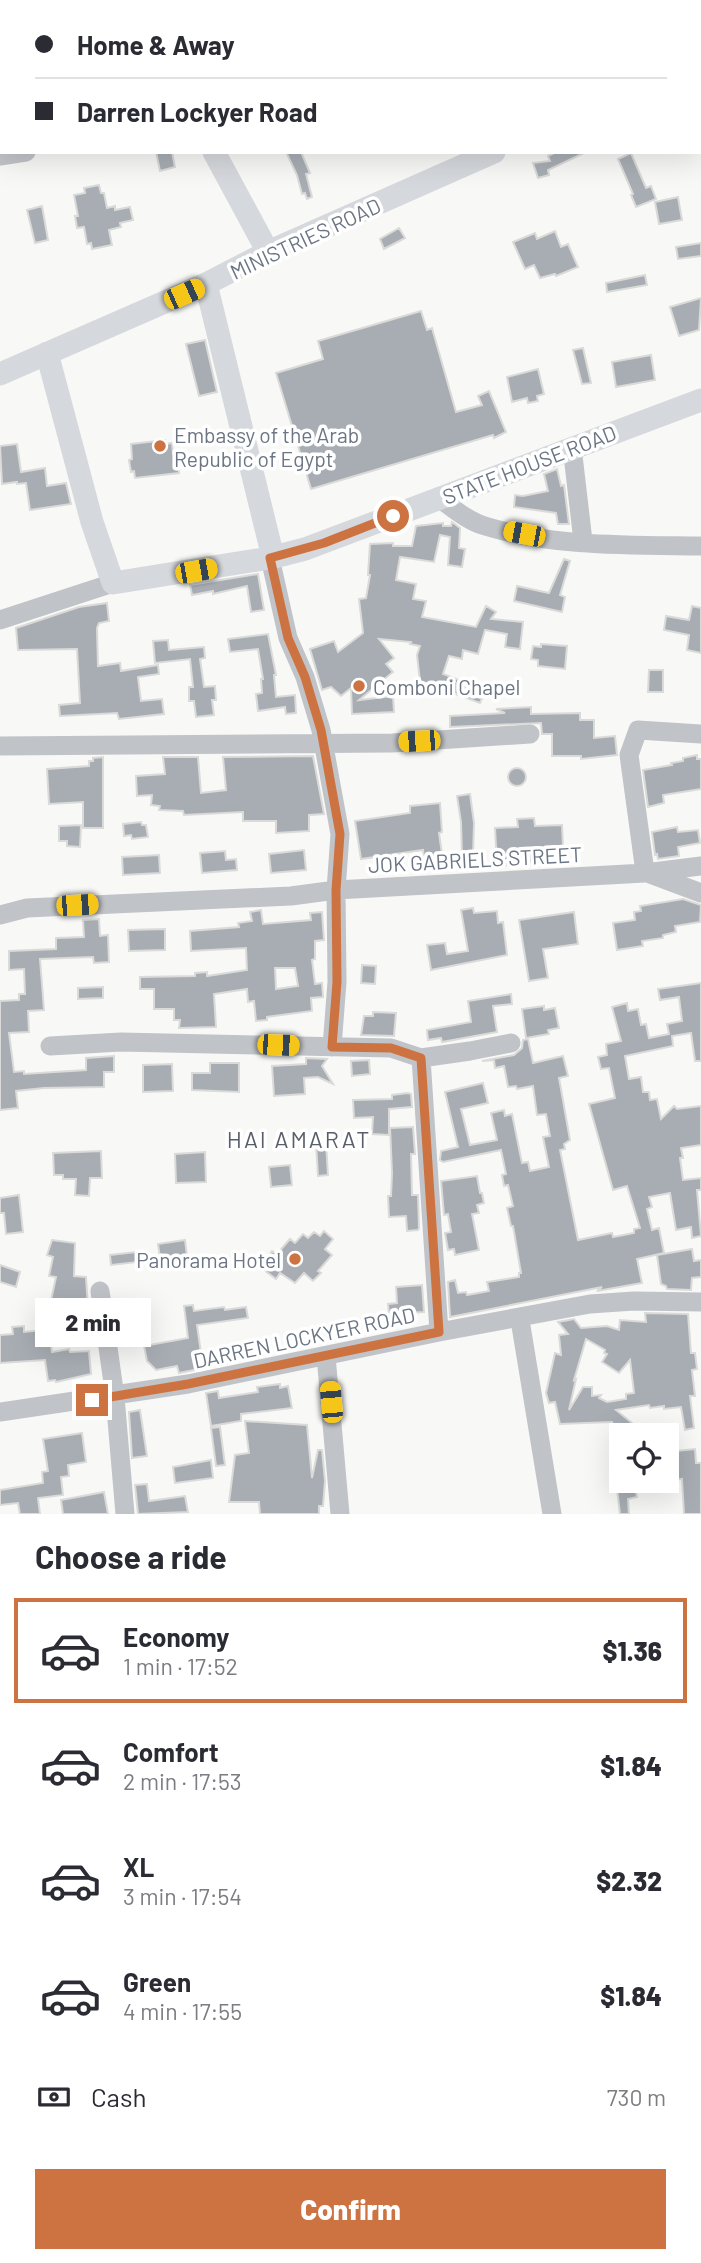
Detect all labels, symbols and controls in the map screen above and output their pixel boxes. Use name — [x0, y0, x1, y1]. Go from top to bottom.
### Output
text: Home & Away — [77, 29, 235, 60]
text: Darren Lockyer Road — [77, 96, 317, 127]
street label: MINISTRIES ROAD — [226, 192, 384, 284]
car — [161, 276, 208, 312]
street label: STATE HOUSE ROAD — [439, 419, 619, 509]
place label: Embassy of the Arab Republic of Egypt — [174, 422, 359, 471]
marker: Embassy of the Arab Republic of Egypt — [152, 438, 168, 454]
route start — [377, 500, 409, 532]
car — [502, 520, 547, 548]
car — [174, 557, 219, 585]
place label: Comboni Chapel — [373, 674, 520, 699]
marker: Comboni Chapel — [351, 678, 367, 694]
car — [398, 729, 441, 753]
street label: JOK GABRIELS STREET — [367, 841, 583, 877]
car — [56, 893, 99, 917]
car — [257, 1034, 300, 1056]
district label: HAI AMARAT — [227, 1125, 371, 1153]
place label: Panorama Hotel — [136, 1247, 281, 1272]
marker: Panorama Hotel — [287, 1251, 303, 1267]
callout: 2 min — [34, 1298, 150, 1348]
street label: DARREN LOCKYER ROAD — [191, 1301, 417, 1373]
text: 2 min — [65, 1308, 121, 1336]
car — [319, 1380, 344, 1424]
route end — [76, 1384, 108, 1416]
map controls — [609, 1423, 679, 1493]
button: locate — [609, 1423, 679, 1493]
text: Choose a ride — [35, 1537, 227, 1575]
icon: car — [39, 1619, 102, 1682]
text: Economy — [123, 1621, 229, 1652]
text: $1.36 — [602, 1635, 662, 1666]
text: 1 min · 17:52 — [123, 1652, 238, 1680]
icon: car — [39, 1734, 102, 1797]
text: Comfort — [123, 1736, 219, 1767]
text: $1.84 — [600, 1750, 662, 1781]
text: 2 min · 17:53 — [123, 1767, 242, 1795]
icon: car — [39, 1849, 102, 1912]
text: XL — [123, 1851, 154, 1882]
text: $2.32 — [596, 1865, 662, 1896]
text: 3 min · 17:54 — [123, 1882, 242, 1910]
icon: car — [39, 1964, 102, 2027]
text: Green — [123, 1966, 191, 1997]
text: $1.84 — [600, 1980, 662, 2011]
text: 4 min · 17:55 — [123, 1997, 242, 2025]
icon: cash — [35, 2078, 73, 2116]
text: Cash — [91, 2081, 146, 2112]
text: 730 m — [607, 2083, 666, 2111]
button: Confirm — [35, 2169, 666, 2249]

